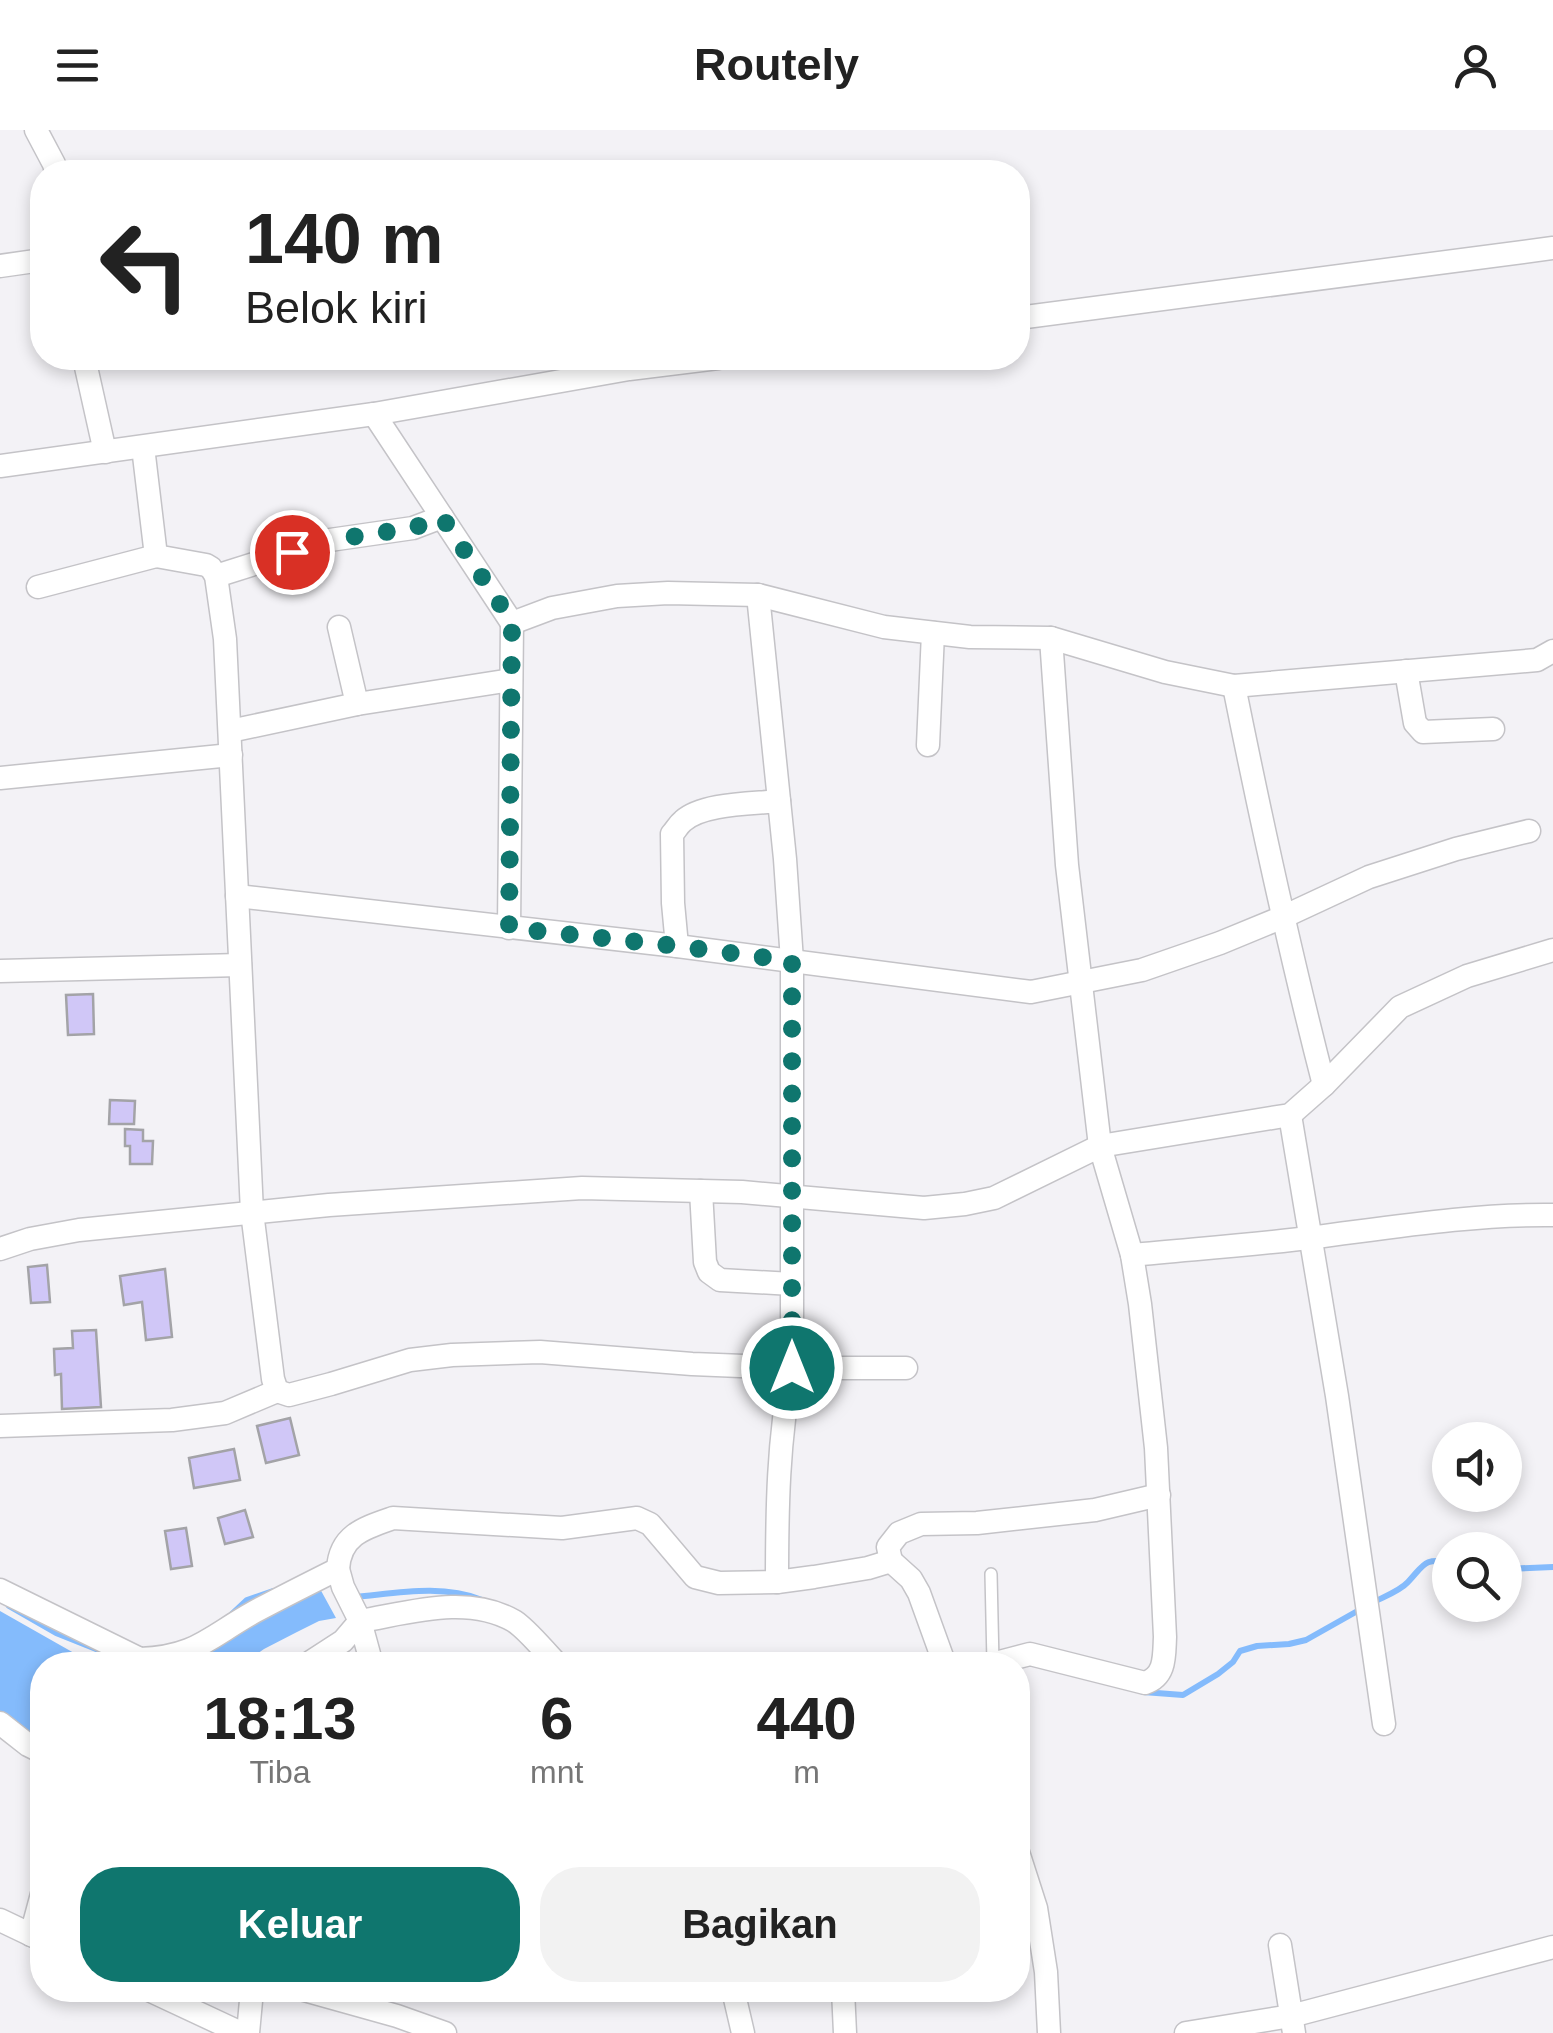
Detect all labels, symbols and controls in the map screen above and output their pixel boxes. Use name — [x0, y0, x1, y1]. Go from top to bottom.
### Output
icon: menu — [50, 38, 105, 93]
icon: person — [1448, 38, 1503, 93]
text: Routely — [694, 39, 859, 90]
icon: left — [80, 200, 210, 330]
text: 140 m — [245, 200, 443, 278]
text: Belok kiri — [245, 282, 428, 333]
pin — [250, 510, 335, 595]
icon: arrive — [265, 525, 320, 580]
position arrow — [740, 1316, 844, 1420]
map controls — [1432, 1422, 1522, 1622]
button: sound — [1432, 1422, 1522, 1512]
button: search — [1432, 1532, 1522, 1622]
text: 18:13 — [203, 1685, 357, 1752]
text: 6 — [540, 1685, 573, 1752]
text: 440 — [757, 1685, 857, 1752]
text: Tiba — [249, 1754, 311, 1790]
text: mnt — [530, 1754, 583, 1790]
text: m — [793, 1754, 820, 1790]
button: Keluar — [80, 1867, 520, 1982]
button: Bagikan — [540, 1867, 980, 1982]

